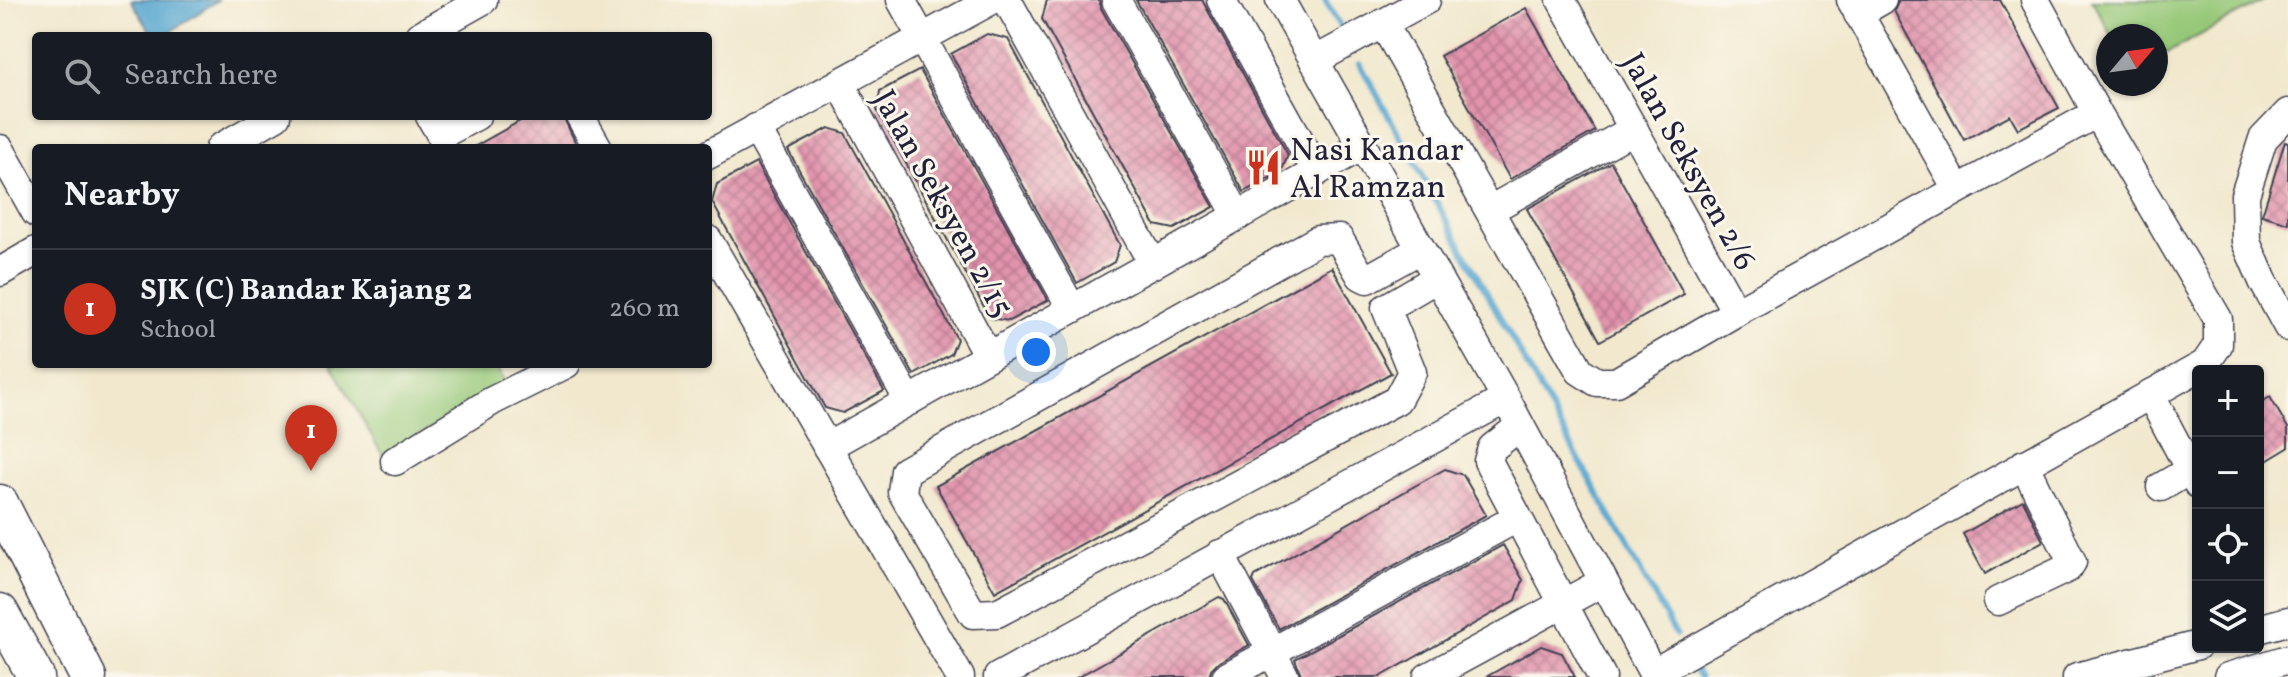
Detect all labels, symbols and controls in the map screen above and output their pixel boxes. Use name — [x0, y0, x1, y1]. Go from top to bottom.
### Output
north arrow — [2096, 24, 2168, 96]
search box — [32, 32, 712, 120]
street label: Jalan Seksyen 2/6 — [1609, 46, 1765, 279]
icon: search — [60, 54, 104, 98]
text: Search here — [124, 55, 278, 97]
street label: Jalan Seksyen 2/15 — [861, 83, 1022, 326]
place label: Nasi Kandar Al Ramzan — [1290, 130, 1464, 211]
restaurant icon: Nasi Kandar Al Ramzan — [1245, 148, 1283, 186]
text: Nearby — [64, 173, 180, 220]
text: SJK (C) Bandar Kajang 2 — [140, 270, 472, 312]
text: 1 — [85, 291, 95, 327]
text: 260 m — [609, 291, 680, 327]
text: School — [140, 312, 216, 348]
your location — [1016, 332, 1056, 372]
map controls — [2192, 365, 2264, 653]
button: + — [2192, 365, 2264, 437]
pin: 1 — [285, 405, 337, 471]
button: − — [2192, 437, 2264, 509]
button: locate — [2192, 509, 2264, 581]
button: layers — [2192, 581, 2264, 653]

